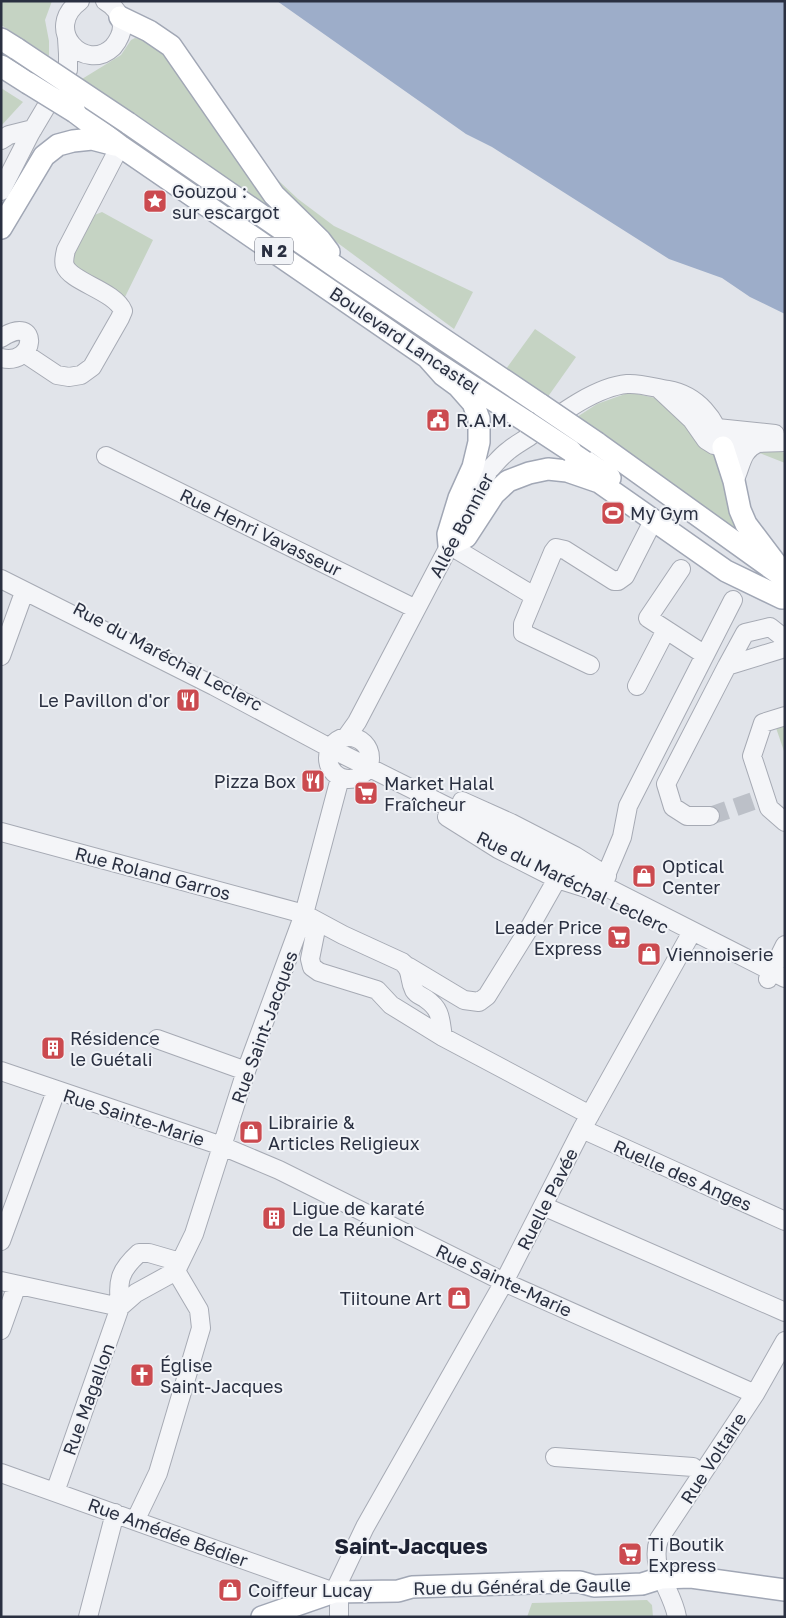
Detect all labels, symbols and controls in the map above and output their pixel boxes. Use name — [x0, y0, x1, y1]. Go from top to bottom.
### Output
place label: Gouzou : sur escargot — [172, 180, 280, 223]
place icon: Gouzou : sur escargot — [142, 188, 168, 214]
road number: N 2 — [255, 238, 293, 264]
street label: Boulevard Lancastel — [326, 282, 484, 398]
public building icon: R.A.M. — [425, 407, 451, 433]
place label: R.A.M. — [456, 409, 512, 431]
street label: Allée Bonnier — [424, 469, 498, 581]
street label: Rue Henri Vavasseur — [177, 483, 345, 581]
sports icon: My Gym — [600, 500, 626, 526]
place label: My Gym — [630, 502, 699, 524]
street label: Rue du Maréchal Leclerc — [69, 597, 267, 715]
restaurant icon: Le Pavillon d'or — [175, 687, 201, 713]
place label: Le Pavillon d'or — [38, 689, 170, 711]
restaurant icon: Pizza Box — [300, 768, 326, 794]
place label: Pizza Box — [214, 770, 296, 792]
place label: Market Halal Fraîcheur — [384, 772, 494, 815]
supermarket icon: Market Halal Fraîcheur — [353, 780, 379, 806]
street label: Rue du Maréchal Leclerc — [473, 826, 673, 938]
street label: Rue Roland Garros — [73, 842, 233, 904]
place label: Optical Center — [662, 855, 724, 898]
shop icon: Optical Center — [631, 863, 657, 889]
place label: Leader Price Express — [494, 916, 602, 959]
supermarket icon: Leader Price Express — [606, 924, 632, 950]
shop icon: Viennoiserie — [636, 941, 662, 967]
place label: Viennoiserie — [666, 943, 773, 965]
street label: Rue Saint-Jacques — [226, 948, 302, 1106]
place label: Résidence le Guétali — [70, 1027, 160, 1070]
building icon: Résidence le Guétali — [40, 1035, 66, 1061]
street label: Rue Sainte-Marie — [60, 1084, 208, 1150]
place label: Librairie & Articles Religieux — [268, 1111, 420, 1154]
shop icon: Librairie & Articles Religieux — [238, 1119, 264, 1145]
street label: Ruelle des Anges — [610, 1135, 756, 1215]
street label: Ruelle Pavée — [512, 1144, 582, 1254]
place label: Ligue de karaté de La Réunion — [292, 1197, 425, 1240]
building icon: Ligue de karaté de La Réunion — [261, 1205, 287, 1231]
street label: Rue Sainte-Marie — [432, 1239, 576, 1321]
shop icon: Tiitoune Art — [446, 1285, 472, 1311]
place label: Tiitoune Art — [340, 1287, 442, 1309]
street label: Rue Magallon — [58, 1340, 118, 1458]
place label: Église Saint-Jacques — [160, 1354, 283, 1397]
church icon: Église Saint-Jacques — [129, 1362, 155, 1388]
street label: Rue Voltaire — [675, 1408, 751, 1508]
street label: Rue Amédée Bédier — [85, 1493, 251, 1571]
district label: Saint-Jacques — [334, 1532, 488, 1559]
place label: Ti Boutik Express — [648, 1533, 724, 1576]
supermarket icon: Ti Boutik Express — [617, 1541, 643, 1567]
street label: Rue du Général de Gaulle — [413, 1573, 631, 1599]
shop icon: Coiffeur Lucay — [217, 1577, 243, 1603]
place label: Coiffeur Lucay — [248, 1579, 372, 1601]

